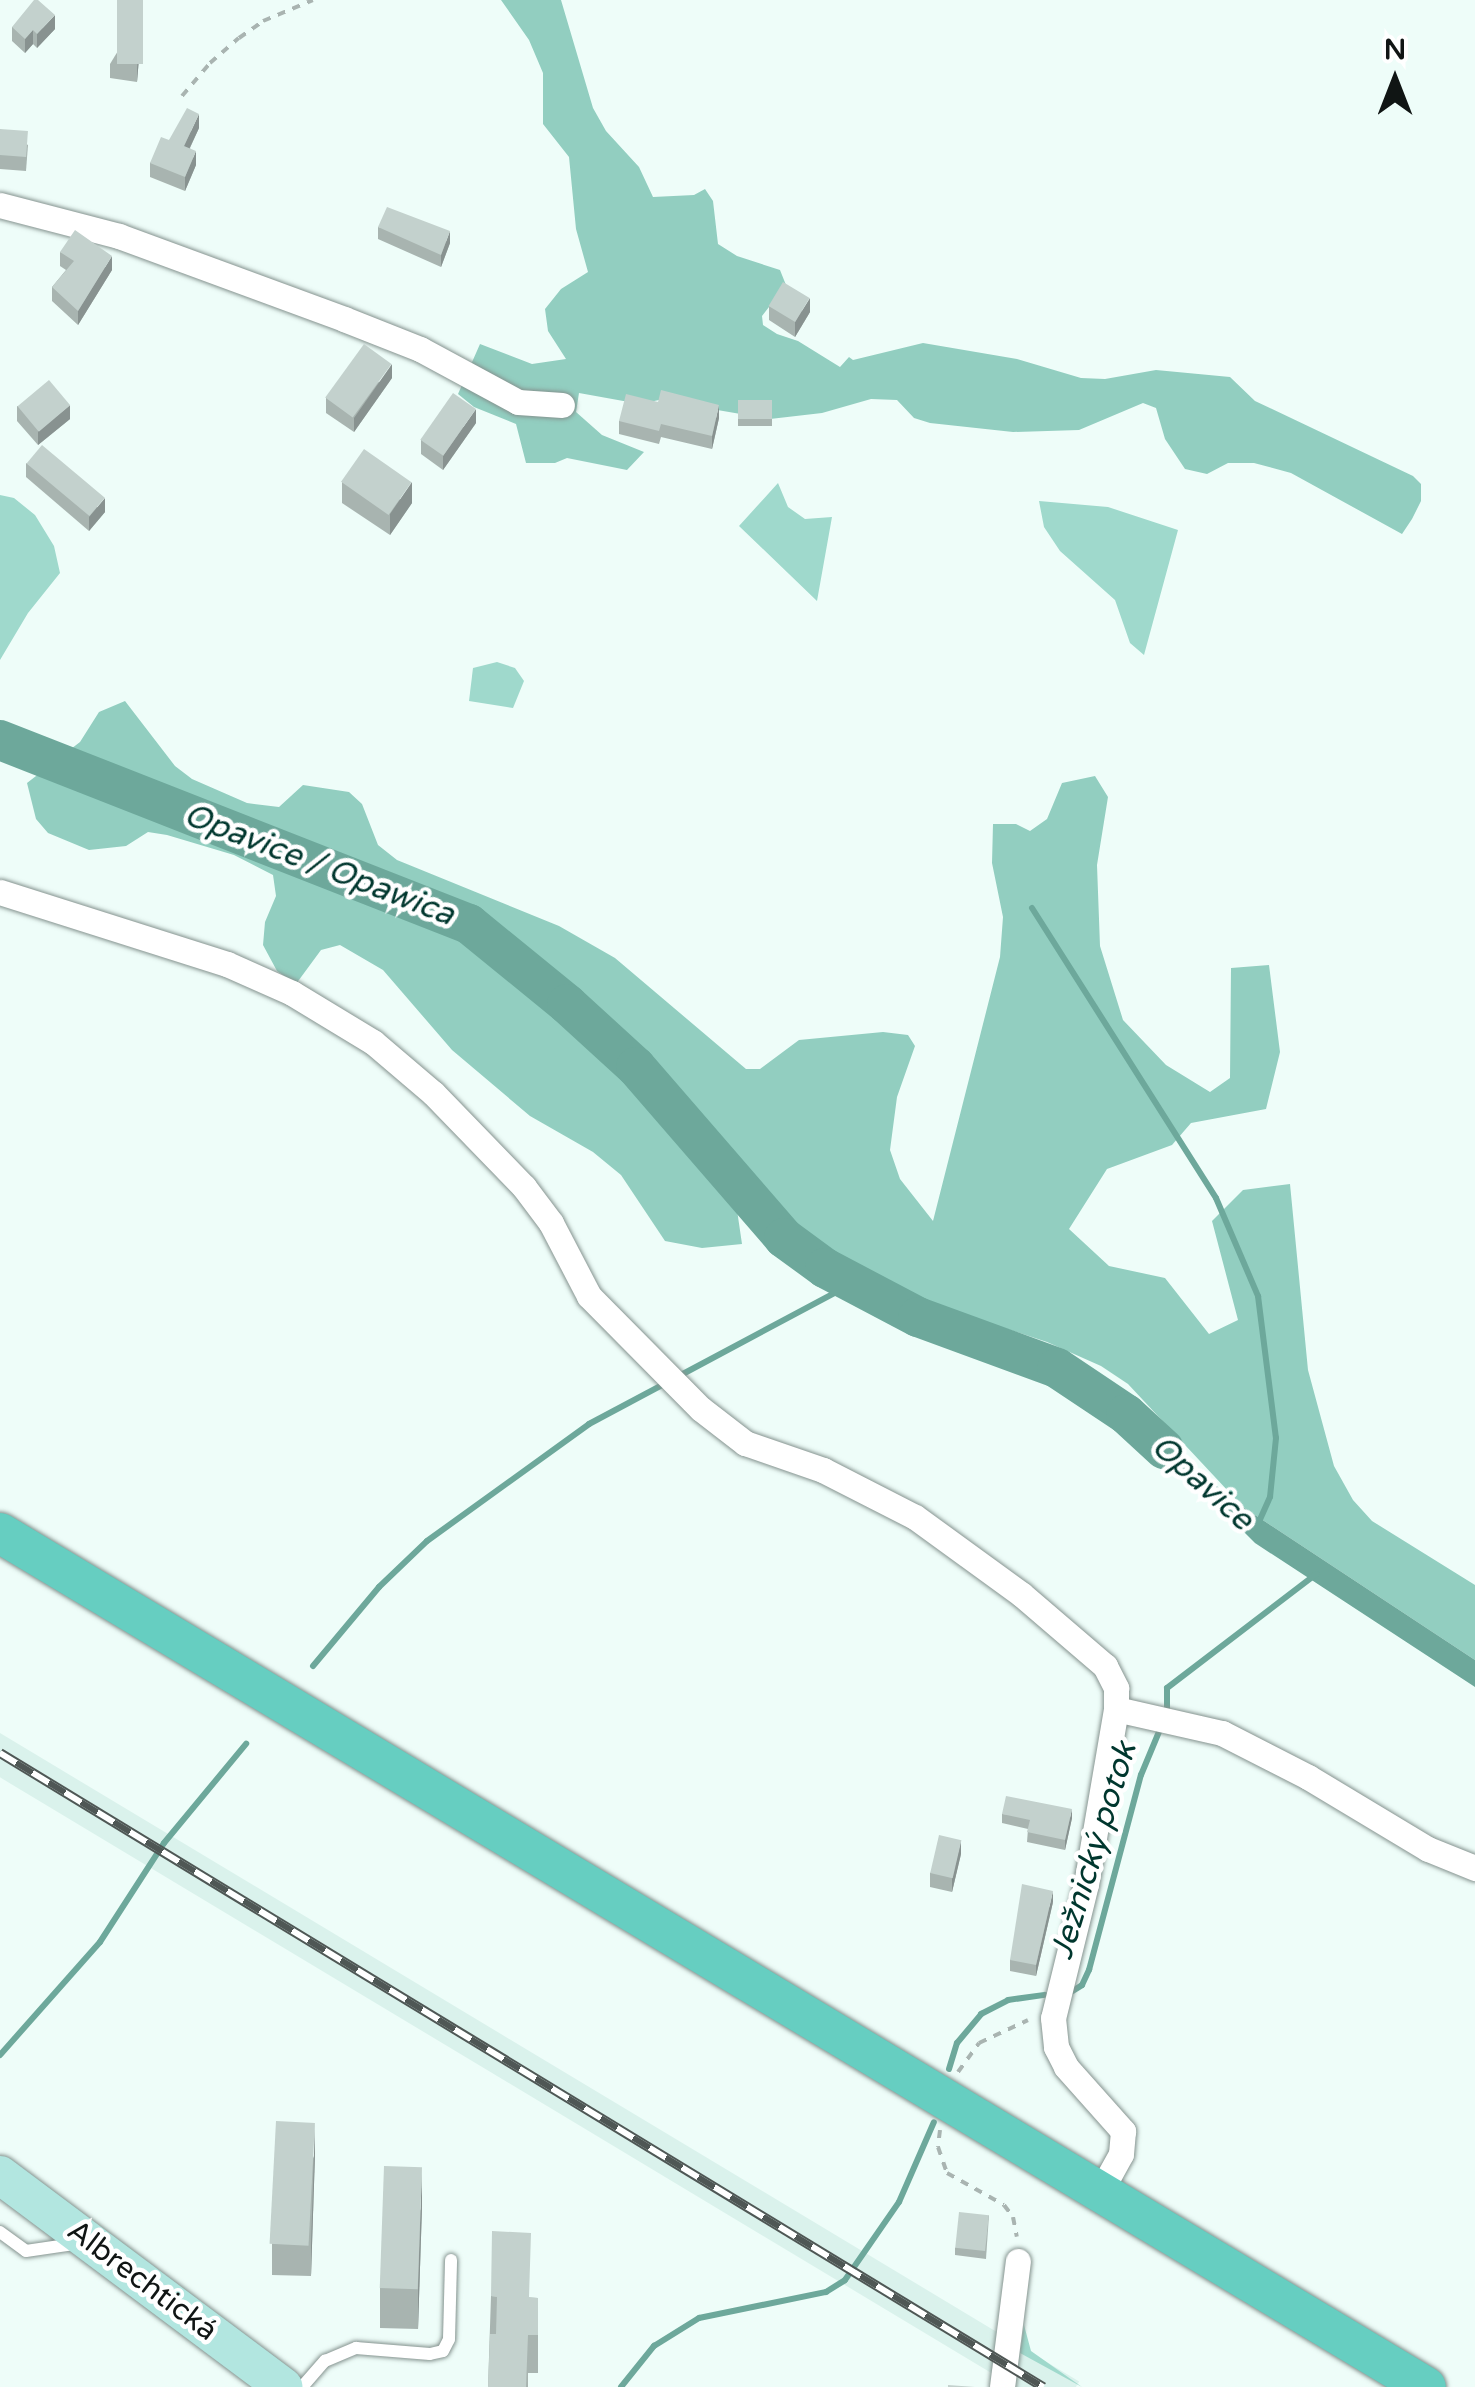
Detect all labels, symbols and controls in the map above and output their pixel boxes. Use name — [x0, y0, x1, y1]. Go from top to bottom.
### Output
north arrow — [1345, 30, 1445, 130]
text: N — [1384, 33, 1406, 67]
water label: Opavice / Opawica — [178, 796, 460, 934]
water label: Opavice — [1143, 1427, 1261, 1539]
water label: Ježnický potok — [1043, 1738, 1145, 1964]
street label: Albrechtická — [60, 2213, 224, 2349]

